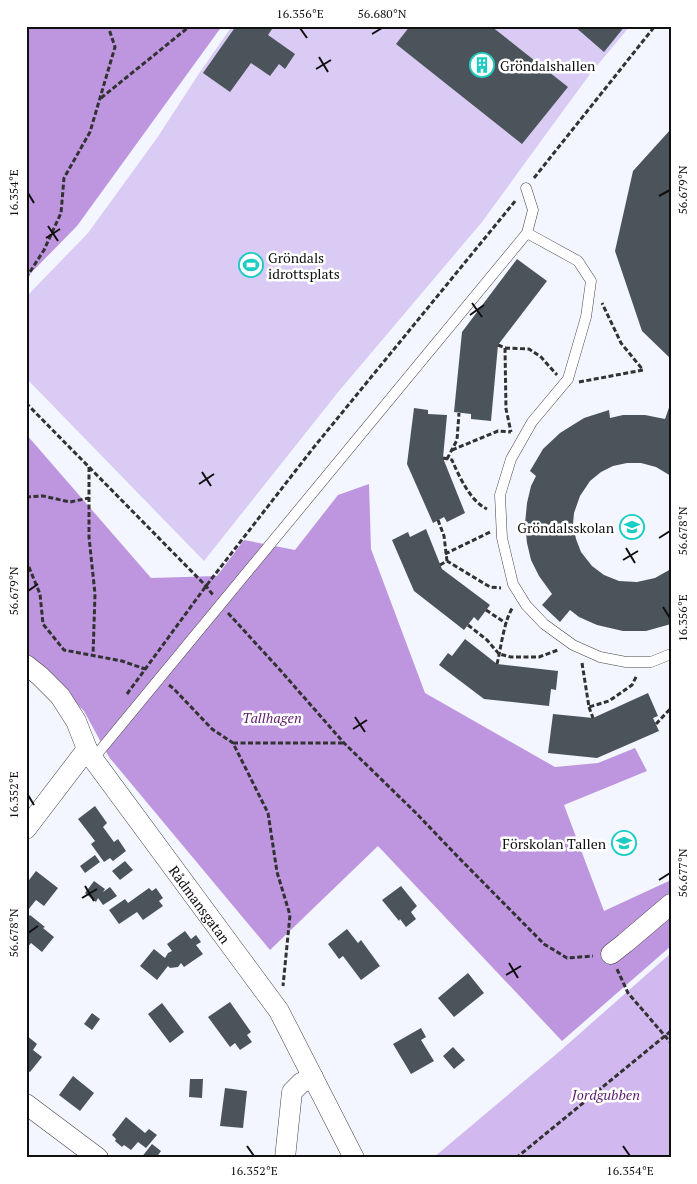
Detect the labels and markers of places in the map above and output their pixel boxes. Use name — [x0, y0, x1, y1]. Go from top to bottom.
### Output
building icon: Gröndalshallen — [469, 52, 495, 78]
place label: Gröndalshallen — [500, 56, 596, 75]
place label: Gröndals idrottsplats — [268, 248, 340, 283]
sports icon: Gröndals idrottsplats — [238, 252, 264, 278]
school or university icon: Gröndalsskolan — [619, 514, 645, 540]
place label: Gröndalsskolan — [517, 518, 615, 537]
school or university icon: Förskolan Tallen — [611, 830, 637, 856]
place label: Förskolan Tallen — [502, 834, 607, 853]

